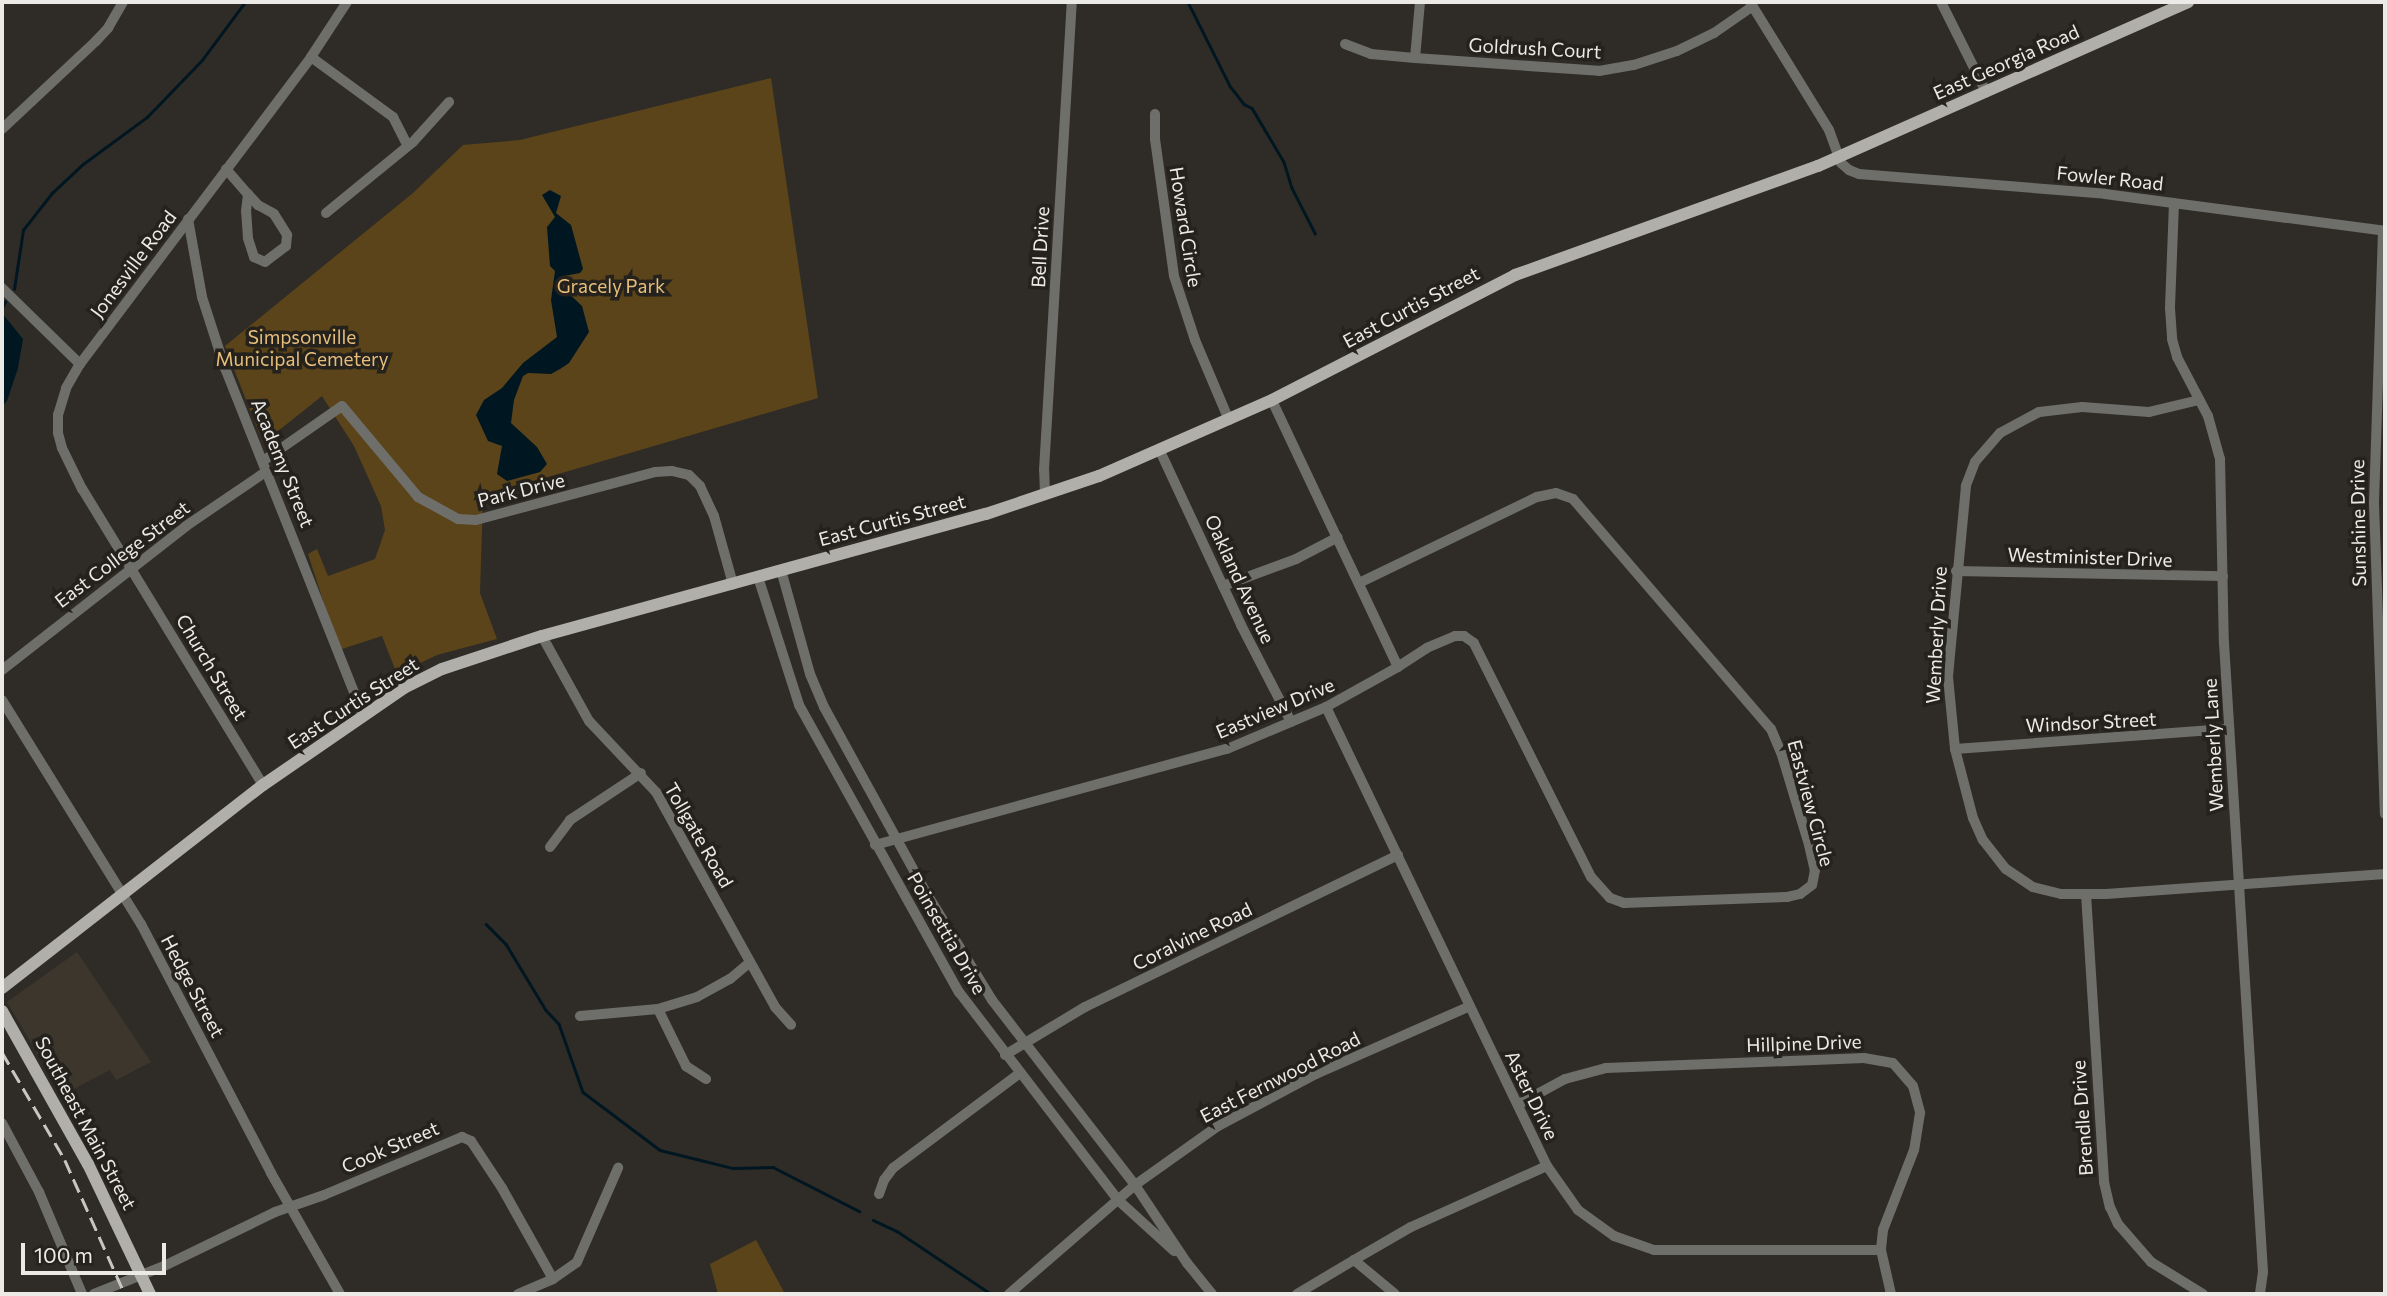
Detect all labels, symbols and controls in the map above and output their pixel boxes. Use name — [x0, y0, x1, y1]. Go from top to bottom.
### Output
street label: East Georgia Road — [1930, 20, 2082, 104]
street label: Goldrush Court — [1468, 33, 1602, 63]
street label: Fowler Road — [2056, 161, 2164, 195]
street label: Howard Circle — [1165, 165, 1207, 289]
street label: Jonesville Road — [85, 206, 181, 322]
street label: Bell Drive — [1026, 206, 1054, 288]
street label: East Curtis Street — [1339, 261, 1483, 353]
park label: Gracely Park — [557, 275, 665, 297]
park label: Simpsonville Municipal Cemetery — [215, 326, 389, 370]
street label: Academy Street — [247, 395, 319, 531]
street label: Sunshine Drive — [2345, 459, 2371, 587]
street label: Park Drive — [475, 468, 567, 512]
street label: East Curtis Street — [816, 489, 968, 551]
street label: East College Street — [50, 496, 194, 612]
street label: Oakland Avenue — [1200, 511, 1280, 647]
street label: Westminister Drive — [2007, 543, 2173, 571]
street label: Wemberly Drive — [1921, 566, 1951, 704]
street label: Church Street — [171, 610, 253, 724]
street label: East Curtis Street — [283, 652, 423, 754]
street label: Eastview Drive — [1212, 673, 1338, 743]
street label: Wemberly Lane — [2198, 678, 2228, 812]
street label: Windsor Street — [2025, 707, 2157, 737]
street label: Eastview Circle — [1783, 737, 1839, 869]
street label: Tollgate Road — [660, 778, 738, 892]
street label: Poinsettia Drive — [903, 868, 991, 998]
street label: Coralvine Road — [1129, 897, 1255, 975]
street label: Hedge Street — [156, 931, 230, 1041]
street label: East Fernwood Road — [1196, 1027, 1364, 1127]
street label: Hillpine Drive — [1746, 1030, 1862, 1056]
street label: Southeast Main Street — [31, 1033, 141, 1213]
street label: Aster Drive — [1501, 1047, 1563, 1143]
street label: Brendle Drive — [2067, 1059, 2097, 1177]
street label: Cook Street — [338, 1116, 442, 1178]
scale bar — [24, 1230, 170, 1274]
text: 100 m — [34, 1242, 93, 1267]

